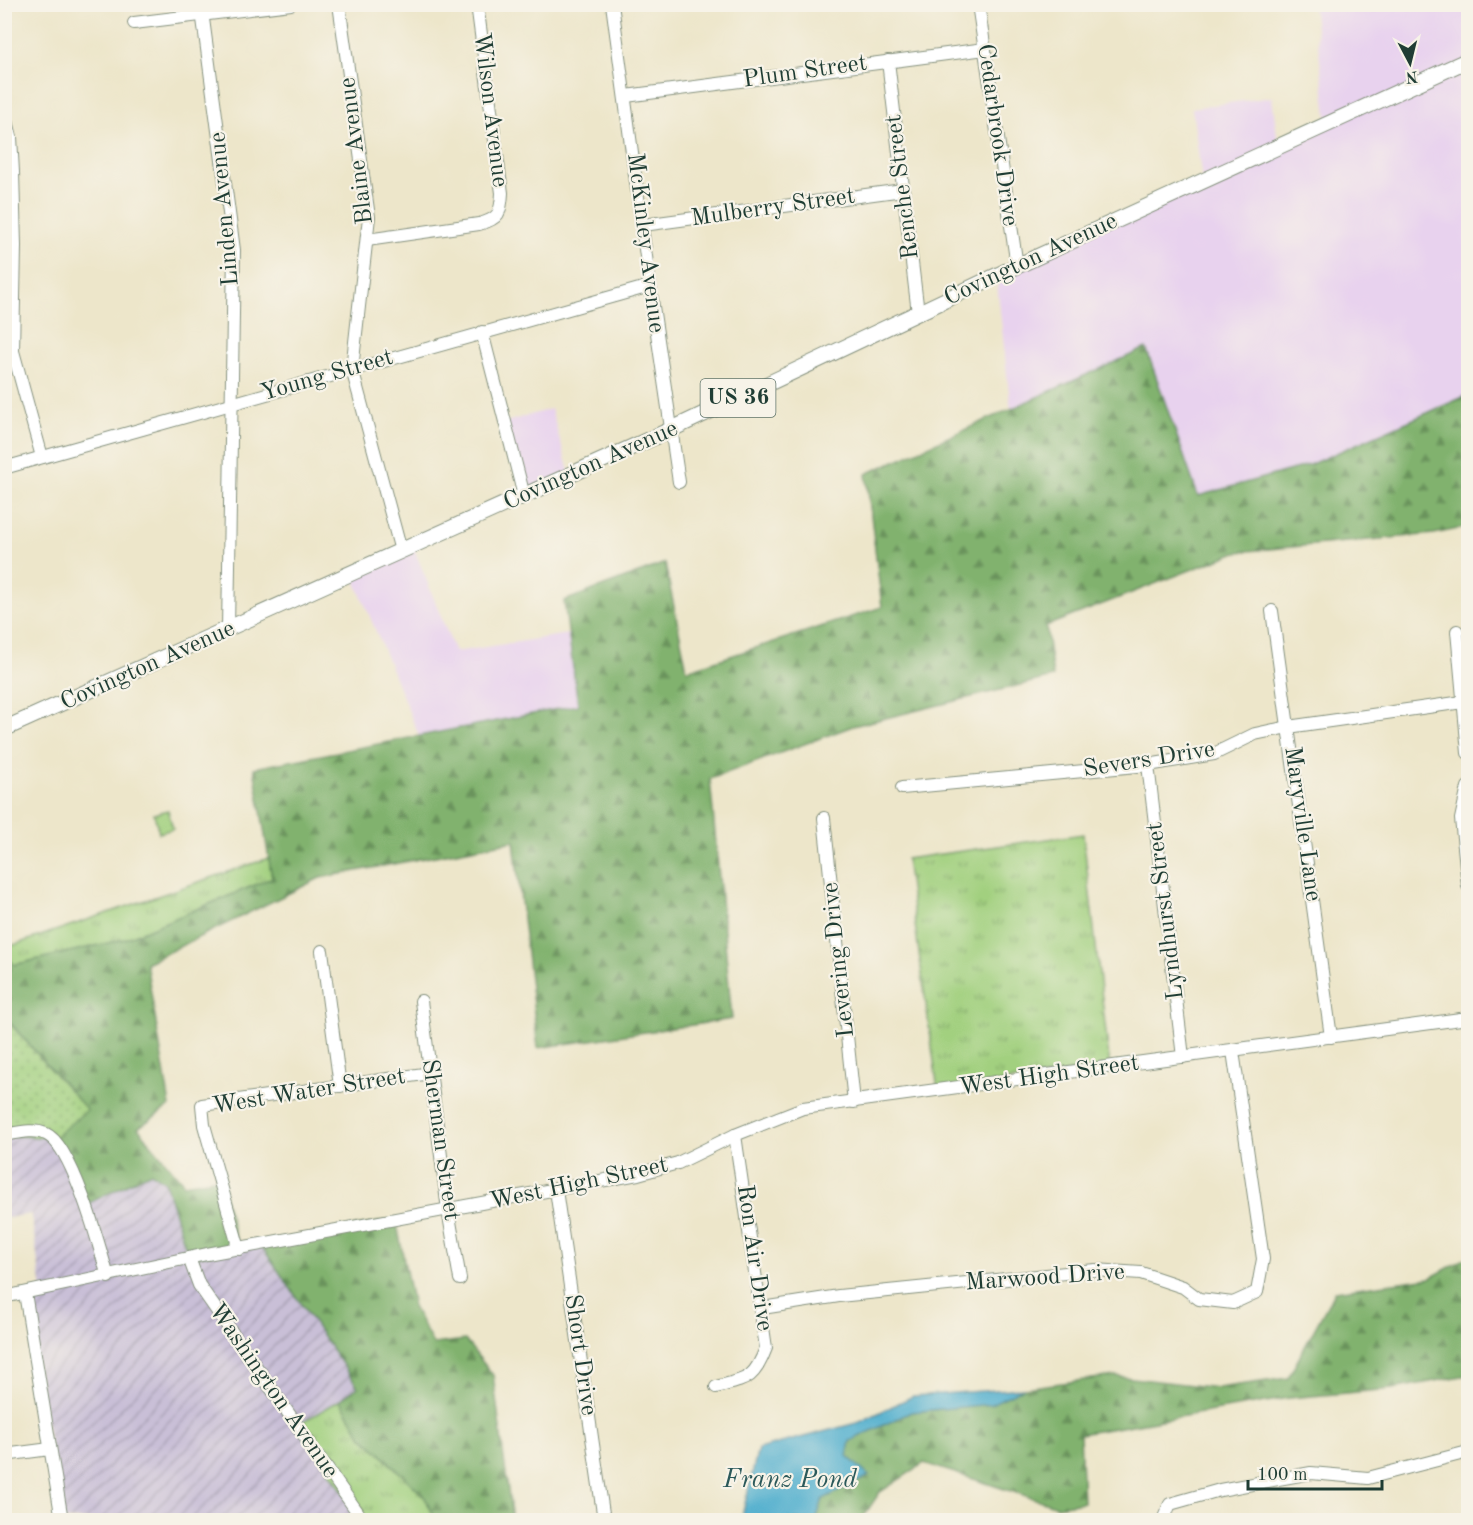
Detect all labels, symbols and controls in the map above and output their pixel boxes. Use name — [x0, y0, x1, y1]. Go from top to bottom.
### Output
street label: Wilson Avenue — [469, 31, 511, 189]
north arrow — [1380, 33, 1440, 93]
street label: Cedarbrook Drive — [972, 42, 1022, 228]
street label: Plum Street — [741, 51, 869, 93]
text: N — [1404, 67, 1419, 85]
street label: Blaine Avenue — [336, 76, 378, 226]
street label: Renche Street — [882, 113, 924, 261]
street label: Linden Avenue — [206, 131, 244, 287]
street label: McKinley Avenue — [622, 152, 668, 334]
street label: Mulberry Street — [689, 185, 857, 231]
street label: Covington Avenue — [941, 209, 1121, 311]
street label: Young Street — [258, 346, 396, 406]
road number: US 36 — [700, 379, 776, 417]
street label: Covington Avenue — [500, 417, 682, 515]
street label: Covington Avenue — [57, 617, 239, 715]
street label: Severs Drive — [1081, 738, 1217, 782]
street label: Maryville Lane — [1279, 745, 1325, 903]
street label: Lyndhurst Street — [1143, 821, 1189, 1001]
street label: Levering Drive — [819, 881, 859, 1039]
street label: West High Street — [957, 1051, 1141, 1101]
street label: Sherman Street — [417, 1058, 463, 1222]
street label: West Water Street — [211, 1065, 407, 1119]
street label: West High Street — [488, 1153, 670, 1215]
street label: Ron Air Drive — [732, 1183, 776, 1333]
street label: Marwood Drive — [964, 1260, 1126, 1296]
street label: Short Drive — [560, 1293, 600, 1417]
street label: Washington Avenue — [204, 1299, 342, 1483]
scale bar — [1248, 1453, 1382, 1491]
text: 100 m — [1257, 1466, 1308, 1484]
water label: Franz Pond — [722, 1467, 857, 1493]

